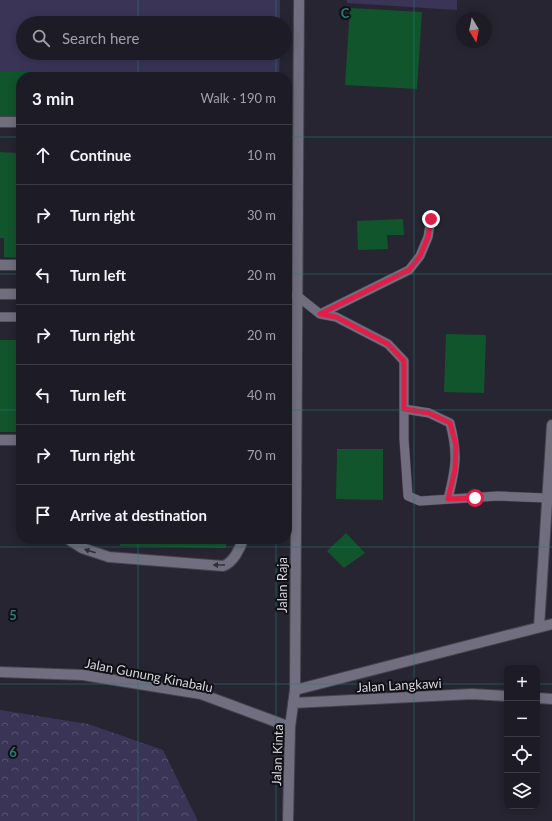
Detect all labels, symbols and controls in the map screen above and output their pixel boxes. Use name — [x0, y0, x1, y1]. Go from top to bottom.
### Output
text: C — [341, 5, 350, 21]
north arrow — [456, 12, 492, 48]
search box — [16, 16, 292, 60]
icon: search — [30, 27, 52, 49]
text: Search here — [62, 29, 139, 47]
text: 3 min — [32, 88, 74, 109]
text: Walk · 190 m — [200, 90, 276, 106]
icon: ahead — [32, 144, 54, 166]
text: Continue — [70, 146, 131, 164]
text: 10 m — [247, 147, 276, 163]
icon: right — [32, 204, 54, 226]
text: Turn right — [70, 206, 135, 224]
text: 30 m — [247, 207, 276, 223]
route end — [422, 210, 440, 228]
icon: left — [32, 264, 54, 286]
text: Turn left — [70, 266, 126, 284]
text: 20 m — [247, 267, 276, 283]
icon: right — [32, 324, 54, 346]
text: Turn right — [70, 326, 135, 344]
text: 20 m — [247, 327, 276, 343]
icon: left — [32, 384, 54, 406]
text: Turn left — [70, 386, 126, 404]
text: 40 m — [247, 387, 276, 403]
icon: right — [32, 444, 54, 466]
text: Turn right — [70, 446, 135, 464]
text: 70 m — [247, 447, 276, 463]
route start — [466, 489, 484, 507]
icon: arrive — [32, 504, 54, 526]
text: Arrive at destination — [70, 506, 207, 524]
one-way arrow — [84, 548, 96, 554]
street label: Jalan Raja — [274, 557, 290, 613]
one-way arrow — [212, 562, 225, 568]
text: 5 — [9, 607, 17, 623]
street label: Jalan Gunung Kinabalu — [84, 655, 214, 695]
map controls — [504, 665, 540, 809]
button: + — [504, 665, 540, 701]
street label: Jalan Langkawi — [356, 675, 442, 695]
button: − — [504, 701, 540, 737]
street label: Jalan Kinta — [268, 724, 286, 786]
button: locate — [504, 737, 540, 773]
text: 6 — [9, 744, 17, 760]
button: layers — [504, 773, 540, 809]

